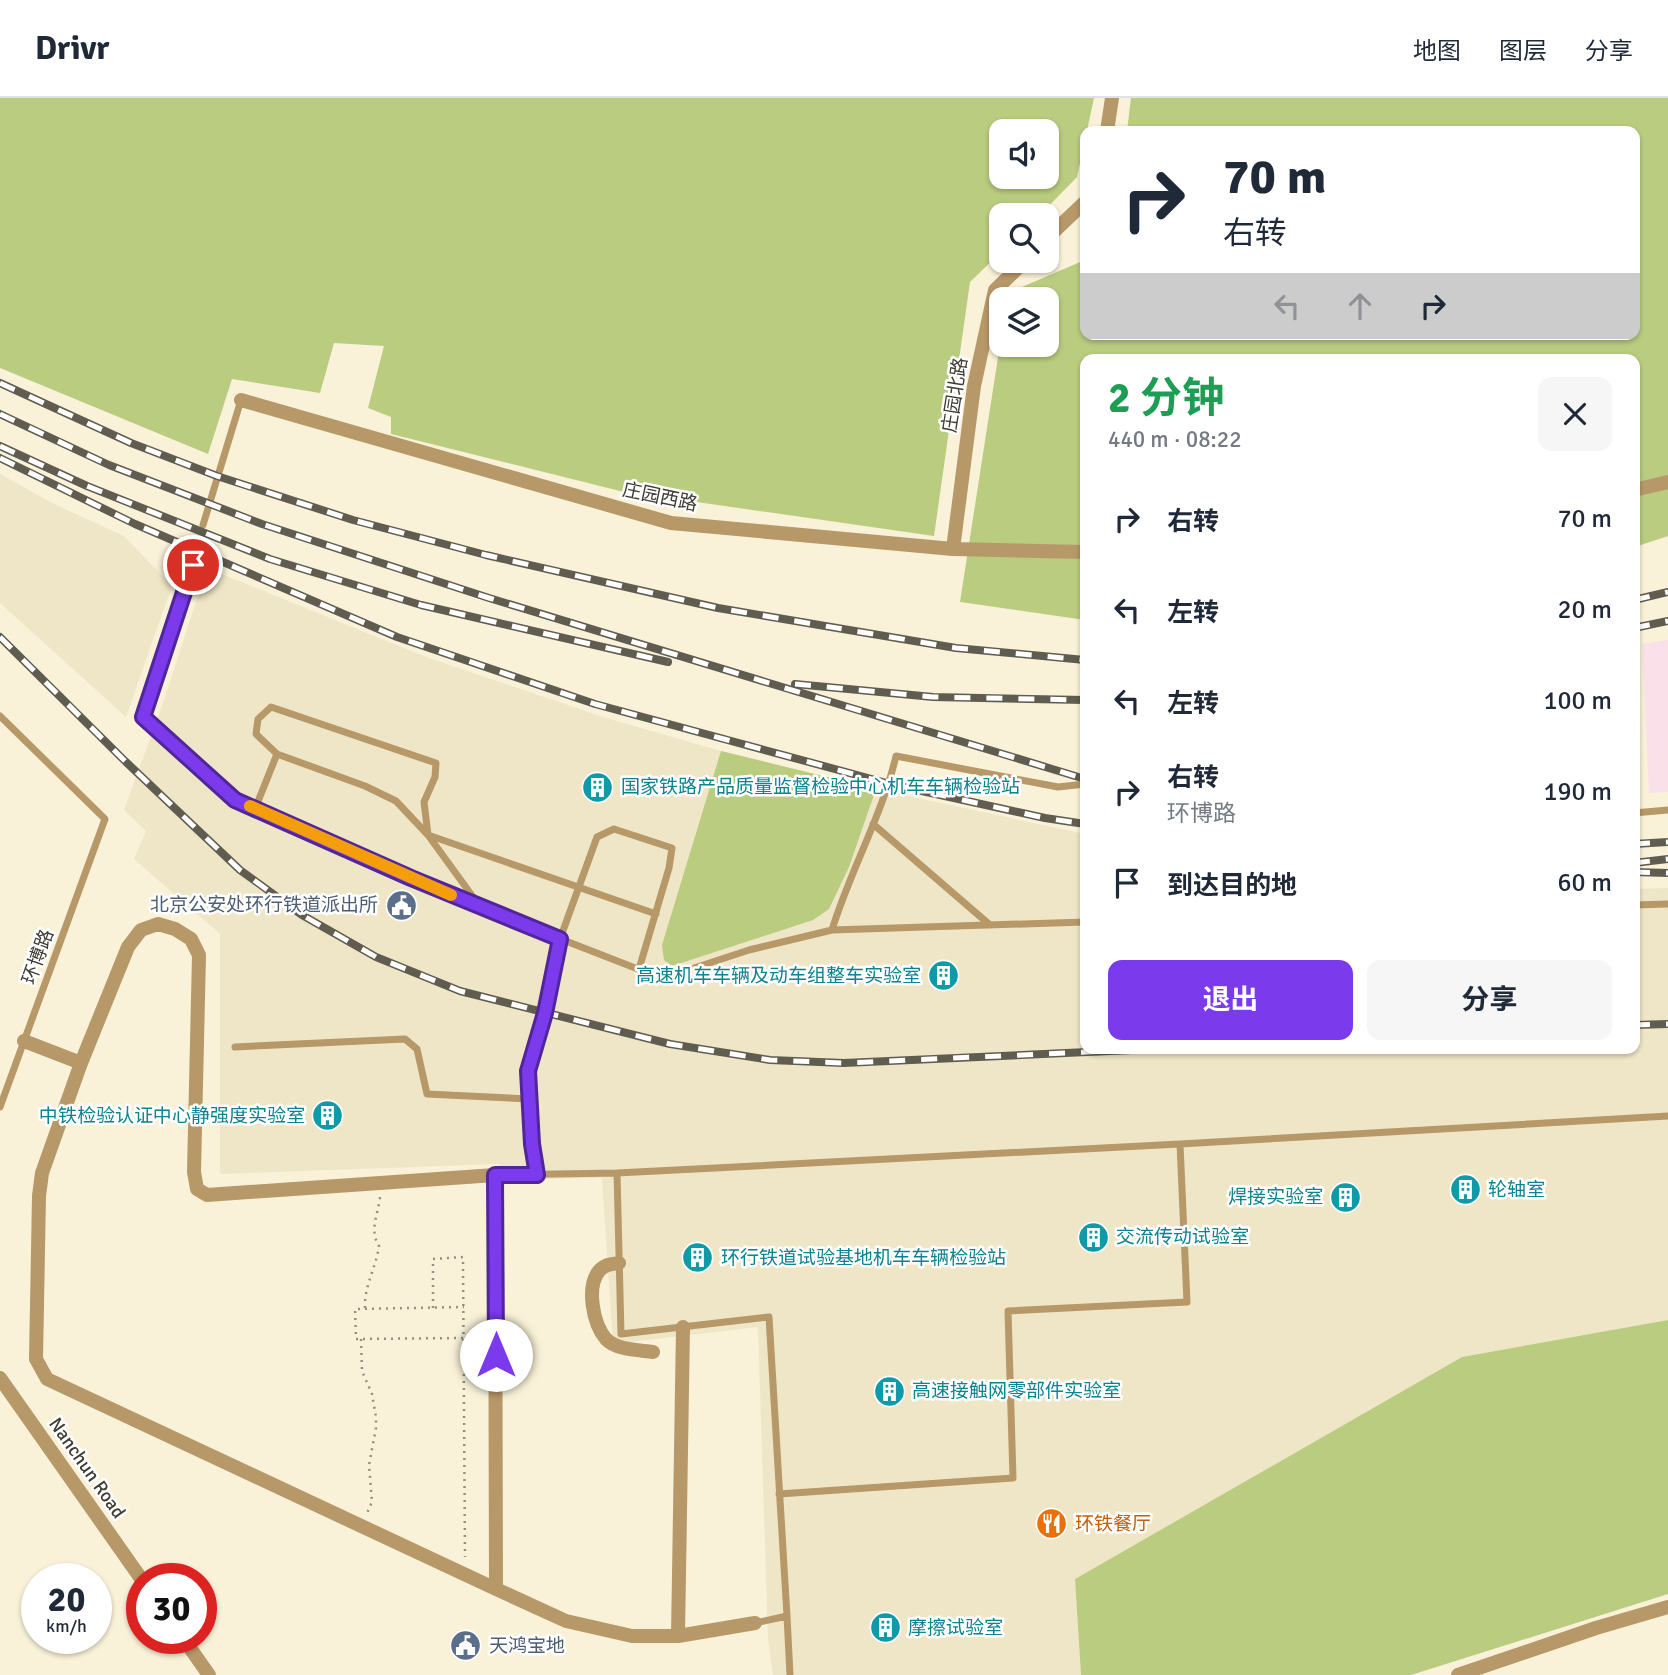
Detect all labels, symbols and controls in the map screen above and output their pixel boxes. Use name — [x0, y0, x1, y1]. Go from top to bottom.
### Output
text: Drivr — [35, 28, 109, 69]
text: 地图 — [1413, 36, 1461, 66]
text: 图层 — [1499, 36, 1547, 66]
text: 分享 — [1585, 36, 1633, 66]
map controls — [989, 119, 1059, 357]
button: sound — [989, 119, 1059, 189]
text: 70 m — [1223, 147, 1326, 207]
icon: right — [1108, 154, 1199, 245]
button: search — [989, 203, 1059, 273]
text: 右转 — [1223, 214, 1287, 253]
button: layers — [989, 287, 1059, 357]
icon: left — [1268, 287, 1306, 325]
icon: ahead — [1341, 287, 1379, 325]
icon: right — [1414, 287, 1452, 325]
street label: 庄园北路 — [937, 356, 973, 434]
text: 2 分钟 — [1108, 373, 1224, 424]
button: close — [1538, 377, 1612, 451]
text: 440 m · 08:22 — [1108, 425, 1242, 454]
street label: 庄园西路 — [620, 477, 700, 517]
icon: right — [1108, 500, 1146, 538]
text: 70 m — [1557, 503, 1612, 535]
text: 右转 — [1167, 506, 1219, 538]
pin — [163, 535, 223, 595]
icon: arrive — [174, 546, 212, 584]
icon: left — [1108, 591, 1146, 629]
text: 20 m — [1557, 594, 1612, 626]
text: 左转 — [1167, 597, 1219, 629]
icon: left — [1108, 682, 1146, 720]
text: 100 m — [1543, 685, 1612, 717]
text: 左转 — [1167, 688, 1219, 720]
text: 右转 — [1167, 762, 1219, 794]
building icon: 国家铁路产品质量监督检验中心机车车辆检验站 — [581, 770, 615, 804]
icon: right — [1108, 773, 1146, 811]
place label: 国家铁路产品质量监督检验中心机车车辆检验站 — [621, 775, 1020, 799]
text: 190 m — [1543, 776, 1612, 808]
text: 环博路 — [1167, 799, 1236, 828]
icon: arrive — [1108, 864, 1146, 902]
text: 60 m — [1557, 867, 1612, 899]
text: 到达目的地 — [1167, 870, 1297, 902]
public building icon: 北京公安处环行铁道派出所 — [384, 888, 418, 922]
place label: 北京公安处环行铁道派出所 — [150, 893, 378, 917]
street label: 环博路 — [17, 926, 59, 988]
building icon: 高速机车车辆及动车组整车实验室 — [927, 959, 961, 993]
button: 退出 — [1108, 960, 1353, 1040]
button: 分享 — [1367, 960, 1612, 1040]
place label: 高速机车车辆及动车组整车实验室 — [636, 964, 921, 988]
building icon: 中铁检验认证中心静强度实验室 — [311, 1099, 345, 1133]
place label: 中铁检验认证中心静强度实验室 — [39, 1104, 305, 1128]
building icon: 轮轴室 — [1448, 1173, 1482, 1207]
place label: 轮轴室 — [1488, 1178, 1545, 1202]
building icon: 焊接实验室 — [1329, 1180, 1363, 1214]
place label: 焊接实验室 — [1228, 1185, 1323, 1209]
building icon: 交流传动试验室 — [1076, 1220, 1110, 1254]
place label: 交流传动试验室 — [1116, 1225, 1249, 1249]
building icon: 环行铁道试验基地机车车辆检验站 — [681, 1241, 715, 1275]
place label: 环行铁道试验基地机车车辆检验站 — [721, 1246, 1006, 1270]
position arrow — [459, 1318, 533, 1392]
building icon: 高速接触网零部件实验室 — [872, 1374, 906, 1408]
place label: 高速接触网零部件实验室 — [912, 1379, 1121, 1403]
street label: Nanchun Road — [43, 1413, 131, 1523]
restaurant icon: 环铁餐厅 — [1035, 1507, 1069, 1541]
place label: 环铁餐厅 — [1075, 1512, 1151, 1536]
speed limit sign: 30 — [126, 1563, 217, 1654]
text: 20 — [48, 1578, 85, 1621]
building icon: 摩擦试验室 — [868, 1611, 902, 1645]
text: km/h — [46, 1615, 87, 1637]
place label: 摩擦试验室 — [908, 1616, 1003, 1640]
public building icon: 天鸿宝地 — [449, 1629, 483, 1663]
place label: 天鸿宝地 — [489, 1634, 565, 1658]

